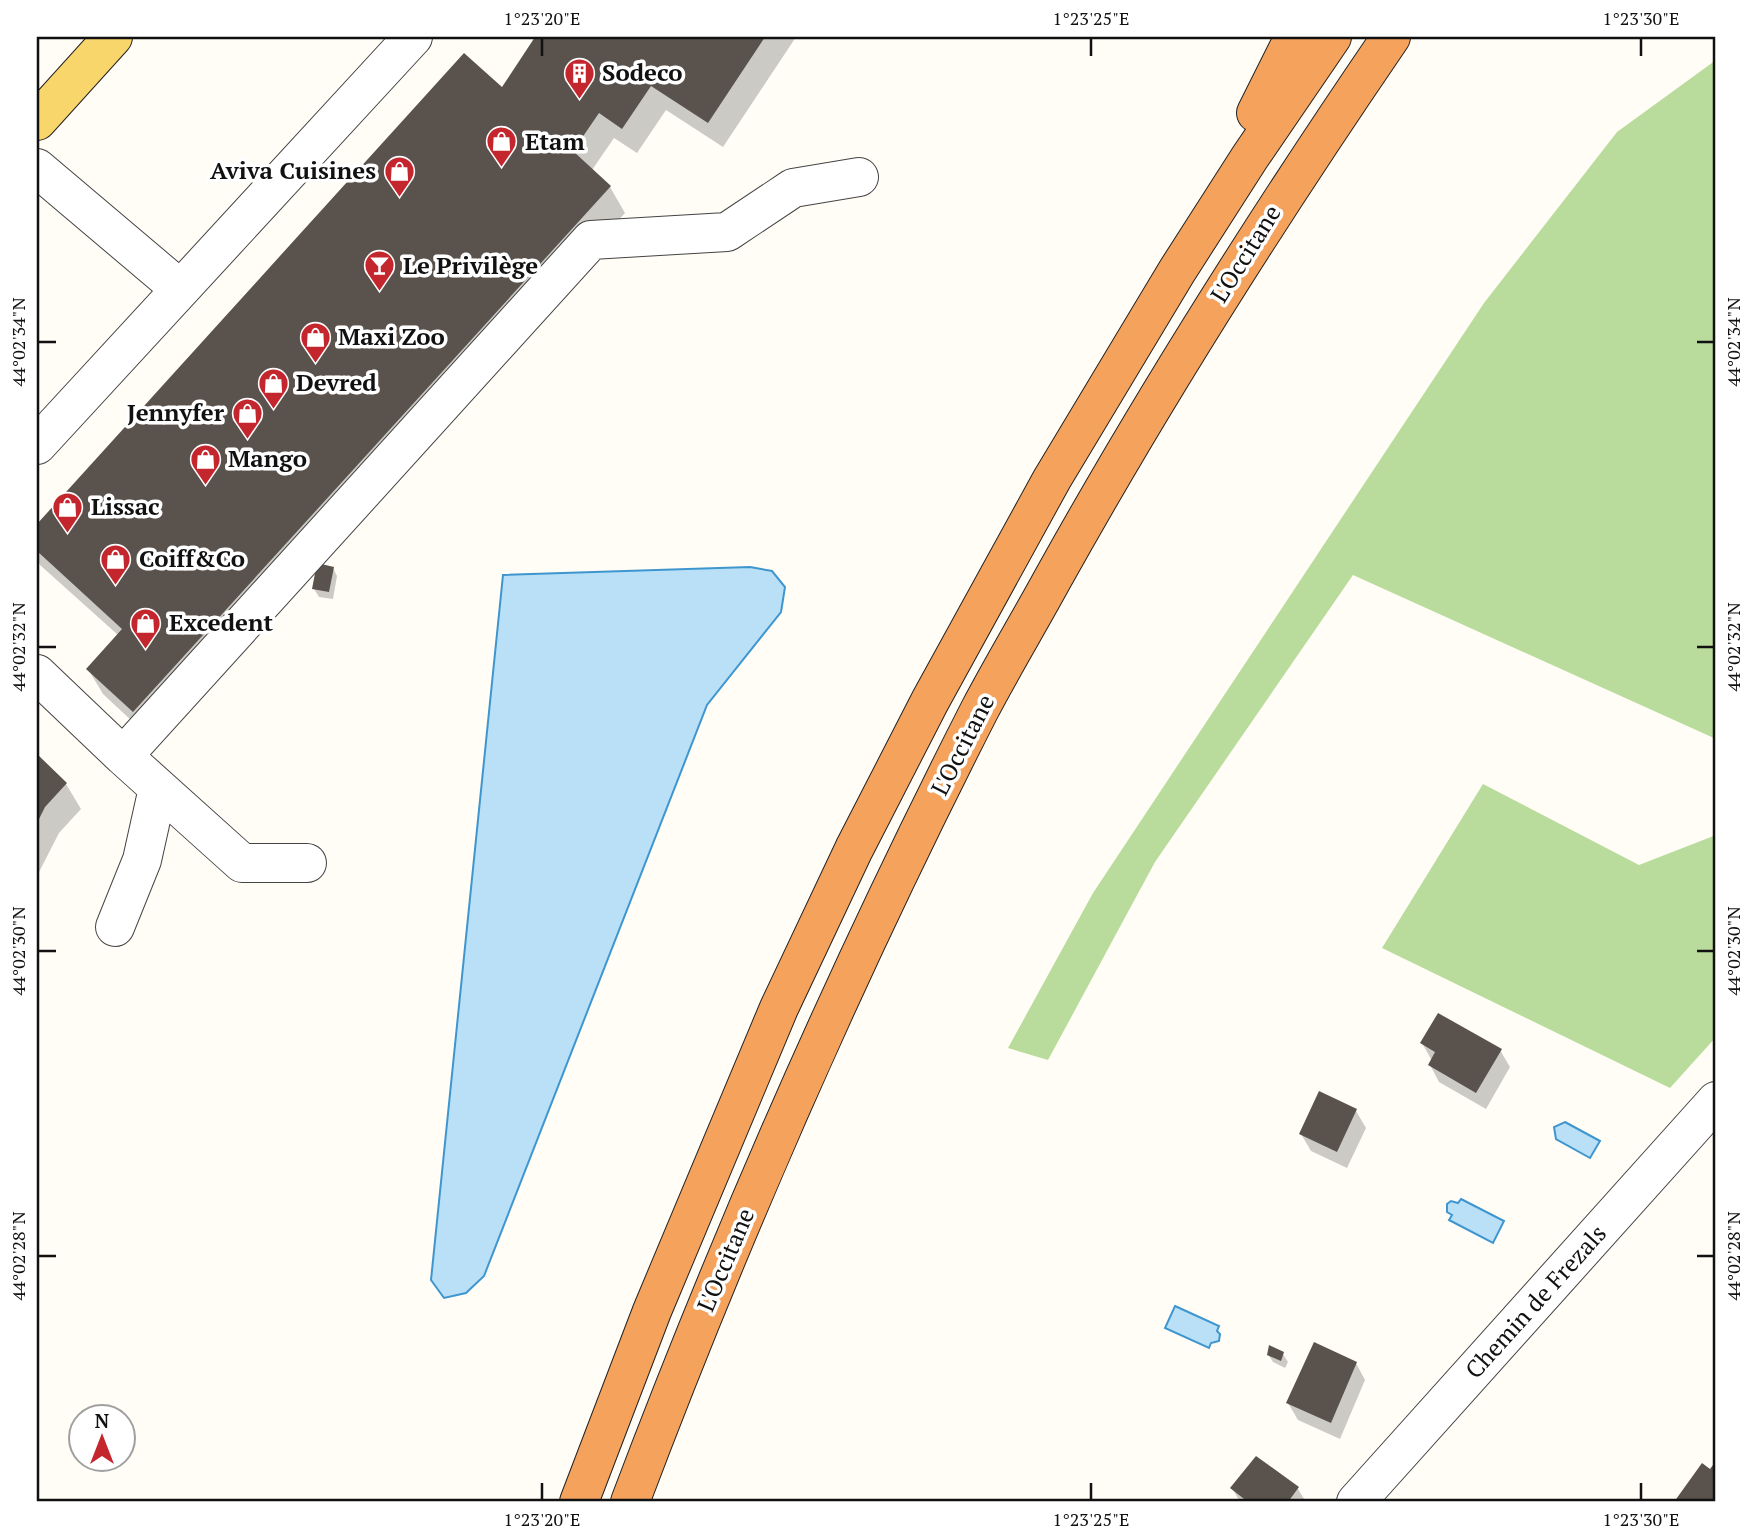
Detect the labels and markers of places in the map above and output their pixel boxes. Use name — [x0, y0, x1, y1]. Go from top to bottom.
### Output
building icon: Sodeco — [562, 56, 596, 100]
place label: Sodeco — [602, 56, 682, 88]
shop icon: Etam — [485, 125, 519, 169]
place label: Etam — [525, 125, 585, 157]
place label: Aviva Cuisines — [210, 154, 376, 186]
shop icon: Aviva Cuisines — [382, 154, 416, 198]
bar icon: Le Privilège — [363, 249, 397, 293]
place label: Le Privilège — [403, 249, 538, 281]
shop icon: Maxi Zoo — [298, 320, 332, 364]
place label: Maxi Zoo — [338, 320, 445, 352]
shop icon: Devred — [256, 366, 290, 410]
place label: Devred — [296, 366, 377, 398]
place label: Jennyfer — [127, 396, 225, 428]
shop icon: Jennyfer — [230, 396, 264, 440]
shop icon: Mango — [188, 442, 222, 486]
place label: Mango — [228, 442, 307, 474]
shop icon: Lissac — [51, 490, 85, 534]
place label: Lissac — [91, 490, 160, 522]
shop icon: Coiff&Co — [99, 542, 133, 586]
place label: Coiff&Co — [139, 542, 245, 574]
shop icon: Excedent — [129, 606, 163, 650]
place label: Excedent — [169, 606, 273, 638]

